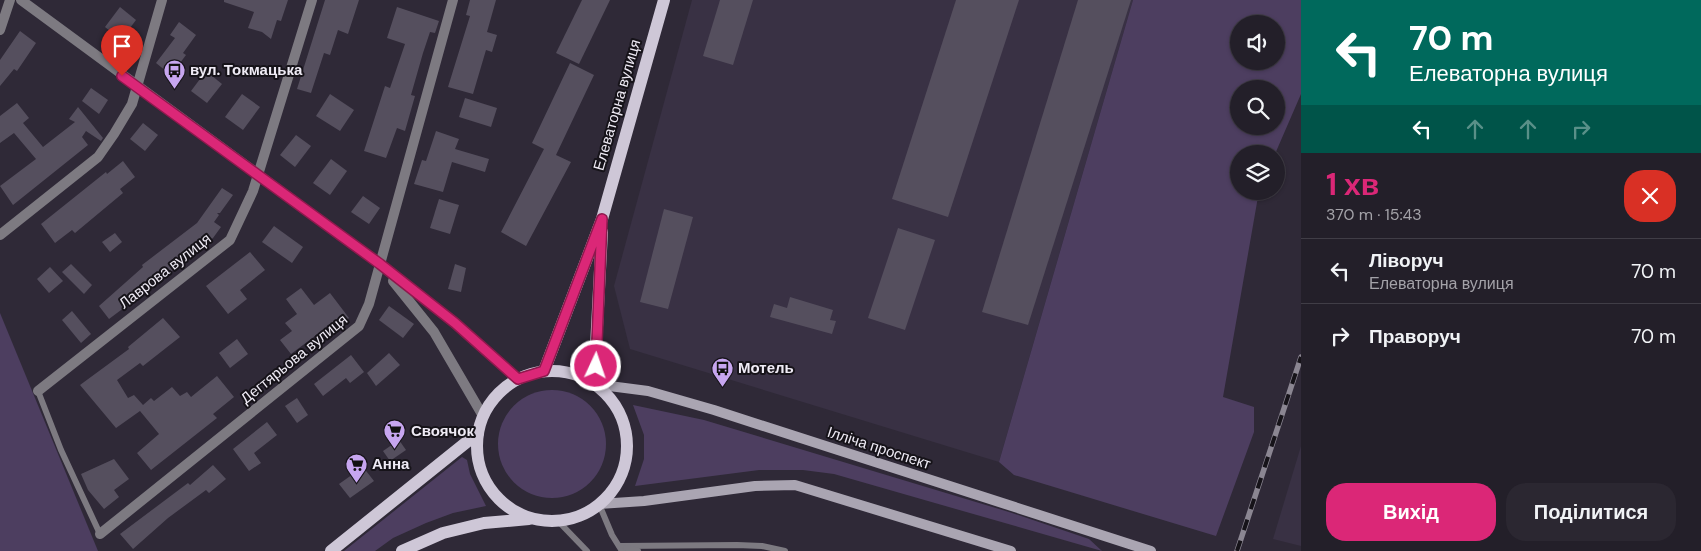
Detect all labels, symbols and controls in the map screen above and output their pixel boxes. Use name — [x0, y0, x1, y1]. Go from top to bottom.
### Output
map controls — [1230, 15, 1285, 200]
button: sound — [1230, 15, 1285, 70]
text: 70 m — [1409, 15, 1493, 61]
icon: left — [1326, 20, 1391, 85]
pin — [101, 25, 143, 76]
icon: arrive — [108, 32, 136, 60]
street label: Елеваторна вулиця — [589, 37, 645, 173]
bus stop icon: вул. Токмацька — [162, 58, 186, 89]
text: Елеваторна вулиця — [1409, 59, 1608, 88]
place label: вул. Токмацька — [190, 60, 303, 80]
button: search — [1230, 80, 1285, 135]
icon: left — [1408, 115, 1436, 143]
icon: ahead — [1461, 115, 1489, 143]
icon: ahead — [1514, 115, 1542, 143]
icon: right — [1567, 115, 1595, 143]
button: layers — [1230, 145, 1285, 200]
text: 1 хв — [1326, 165, 1379, 204]
button: close — [1624, 170, 1676, 222]
text: 370 m · 15:43 — [1326, 204, 1422, 225]
street label: Лаврова вулиця — [115, 229, 215, 313]
text: Ліворуч — [1369, 248, 1444, 273]
icon: left — [1326, 257, 1354, 285]
text: 70 m — [1631, 259, 1676, 284]
text: Елеваторна вулиця — [1369, 273, 1514, 294]
street label: Дегтярьова вулиця — [236, 310, 352, 408]
icon: right — [1326, 322, 1354, 350]
text: Праворуч — [1369, 324, 1461, 349]
text: 70 m — [1631, 324, 1676, 349]
position arrow — [569, 339, 621, 391]
bus stop icon: Мотель — [710, 356, 734, 387]
place label: Мотель — [738, 358, 794, 378]
supermarket icon: Своячок — [383, 419, 407, 450]
place label: Своячок — [411, 421, 474, 441]
street label: Ілліча проспект — [825, 422, 933, 474]
supermarket icon: Анна — [344, 452, 368, 483]
place label: Анна — [372, 454, 410, 474]
button: Вихід — [1326, 483, 1496, 541]
button: Поділитися — [1506, 483, 1676, 541]

